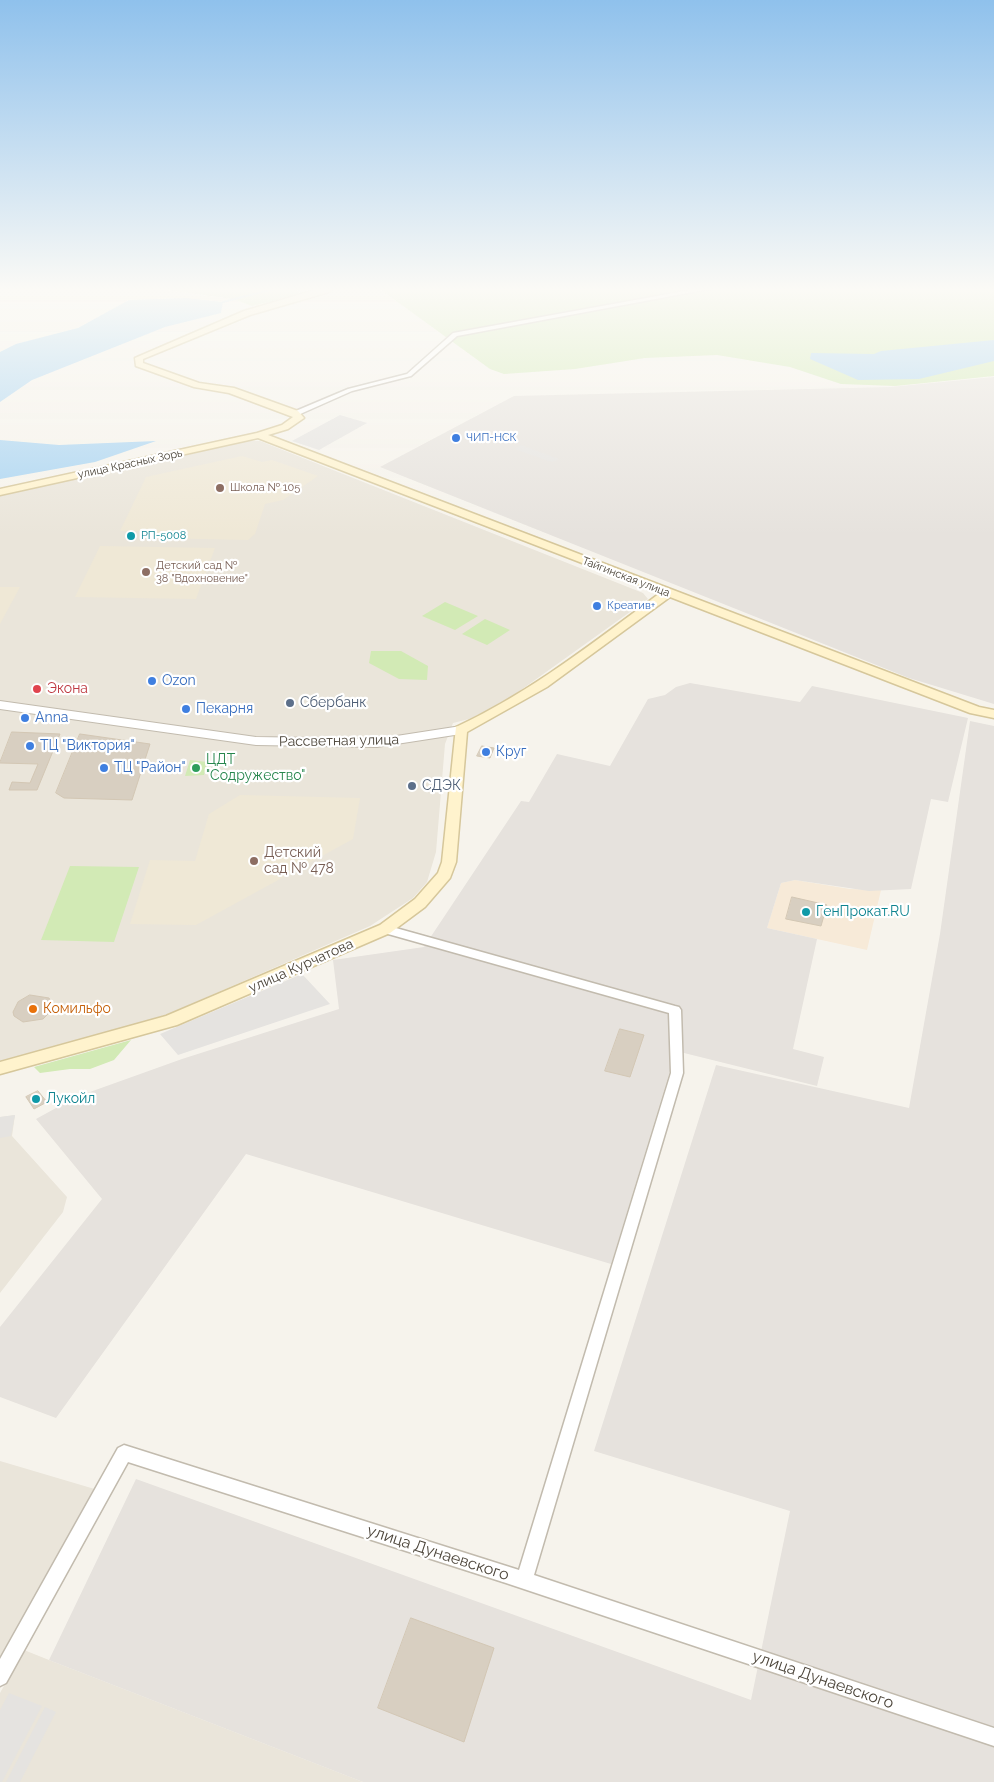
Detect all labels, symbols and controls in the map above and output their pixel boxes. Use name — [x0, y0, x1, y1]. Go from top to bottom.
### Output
place label: ЧИП-НСК — [466, 431, 517, 445]
marker: ЧИП-НСК — [450, 432, 462, 444]
street label: улица Красных Зорь — [76, 446, 184, 482]
place label: Школа № 105 — [230, 481, 300, 495]
marker: Школа № 105 — [214, 482, 226, 494]
place label: РП-5008 — [141, 529, 186, 543]
marker: РП-5008 — [125, 530, 137, 542]
street label: Тайгинская улица — [580, 554, 672, 600]
place label: Детский сад № 38 "Вдохновение" — [156, 559, 248, 585]
marker: Детский сад № 38 "Вдохновение" — [140, 566, 152, 578]
place label: Креатив+ — [607, 599, 655, 613]
marker: Креатив+ — [591, 600, 603, 612]
place label: Ozon — [162, 673, 196, 689]
marker: Ozon — [146, 675, 158, 687]
place label: Экона — [47, 681, 88, 697]
marker: Экона — [31, 683, 43, 695]
place label: Сбербанк — [300, 695, 367, 711]
marker: Сбербанк — [284, 697, 296, 709]
place label: Пекарня — [196, 701, 253, 717]
marker: Пекарня — [180, 703, 192, 715]
place label: Anna — [35, 710, 68, 726]
marker: Anna — [19, 712, 31, 724]
street label: Рассветная улица — [279, 732, 399, 750]
place label: ТЦ "Виктория" — [40, 738, 135, 754]
marker: ТЦ "Виктория" — [24, 740, 36, 752]
place label: Круг — [496, 744, 527, 760]
marker: Круг — [480, 746, 492, 758]
place label: ЦДТ "Содружество" — [206, 752, 305, 784]
place label: ТЦ "Район" — [114, 760, 185, 776]
marker: ТЦ "Район" — [98, 762, 110, 774]
marker: ЦДТ "Содружество" — [190, 762, 202, 774]
place label: СДЭК — [422, 778, 461, 794]
marker: СДЭК — [406, 780, 418, 792]
place label: Детский сад № 478 — [264, 845, 334, 878]
marker: Детский сад № 478 — [248, 855, 260, 867]
place label: ГенПрокат.RU — [816, 904, 910, 920]
marker: ГенПрокат.RU — [800, 906, 812, 918]
street label: улица Курчатова — [246, 935, 356, 997]
place label: Комильфо — [43, 1001, 111, 1017]
marker: Комильфо — [27, 1003, 39, 1015]
place label: Лукойл — [46, 1091, 95, 1107]
marker: Лукойл — [30, 1093, 42, 1105]
street label: улица Дунаевского — [365, 1521, 511, 1585]
street label: улица Дунаевского — [750, 1647, 896, 1713]

